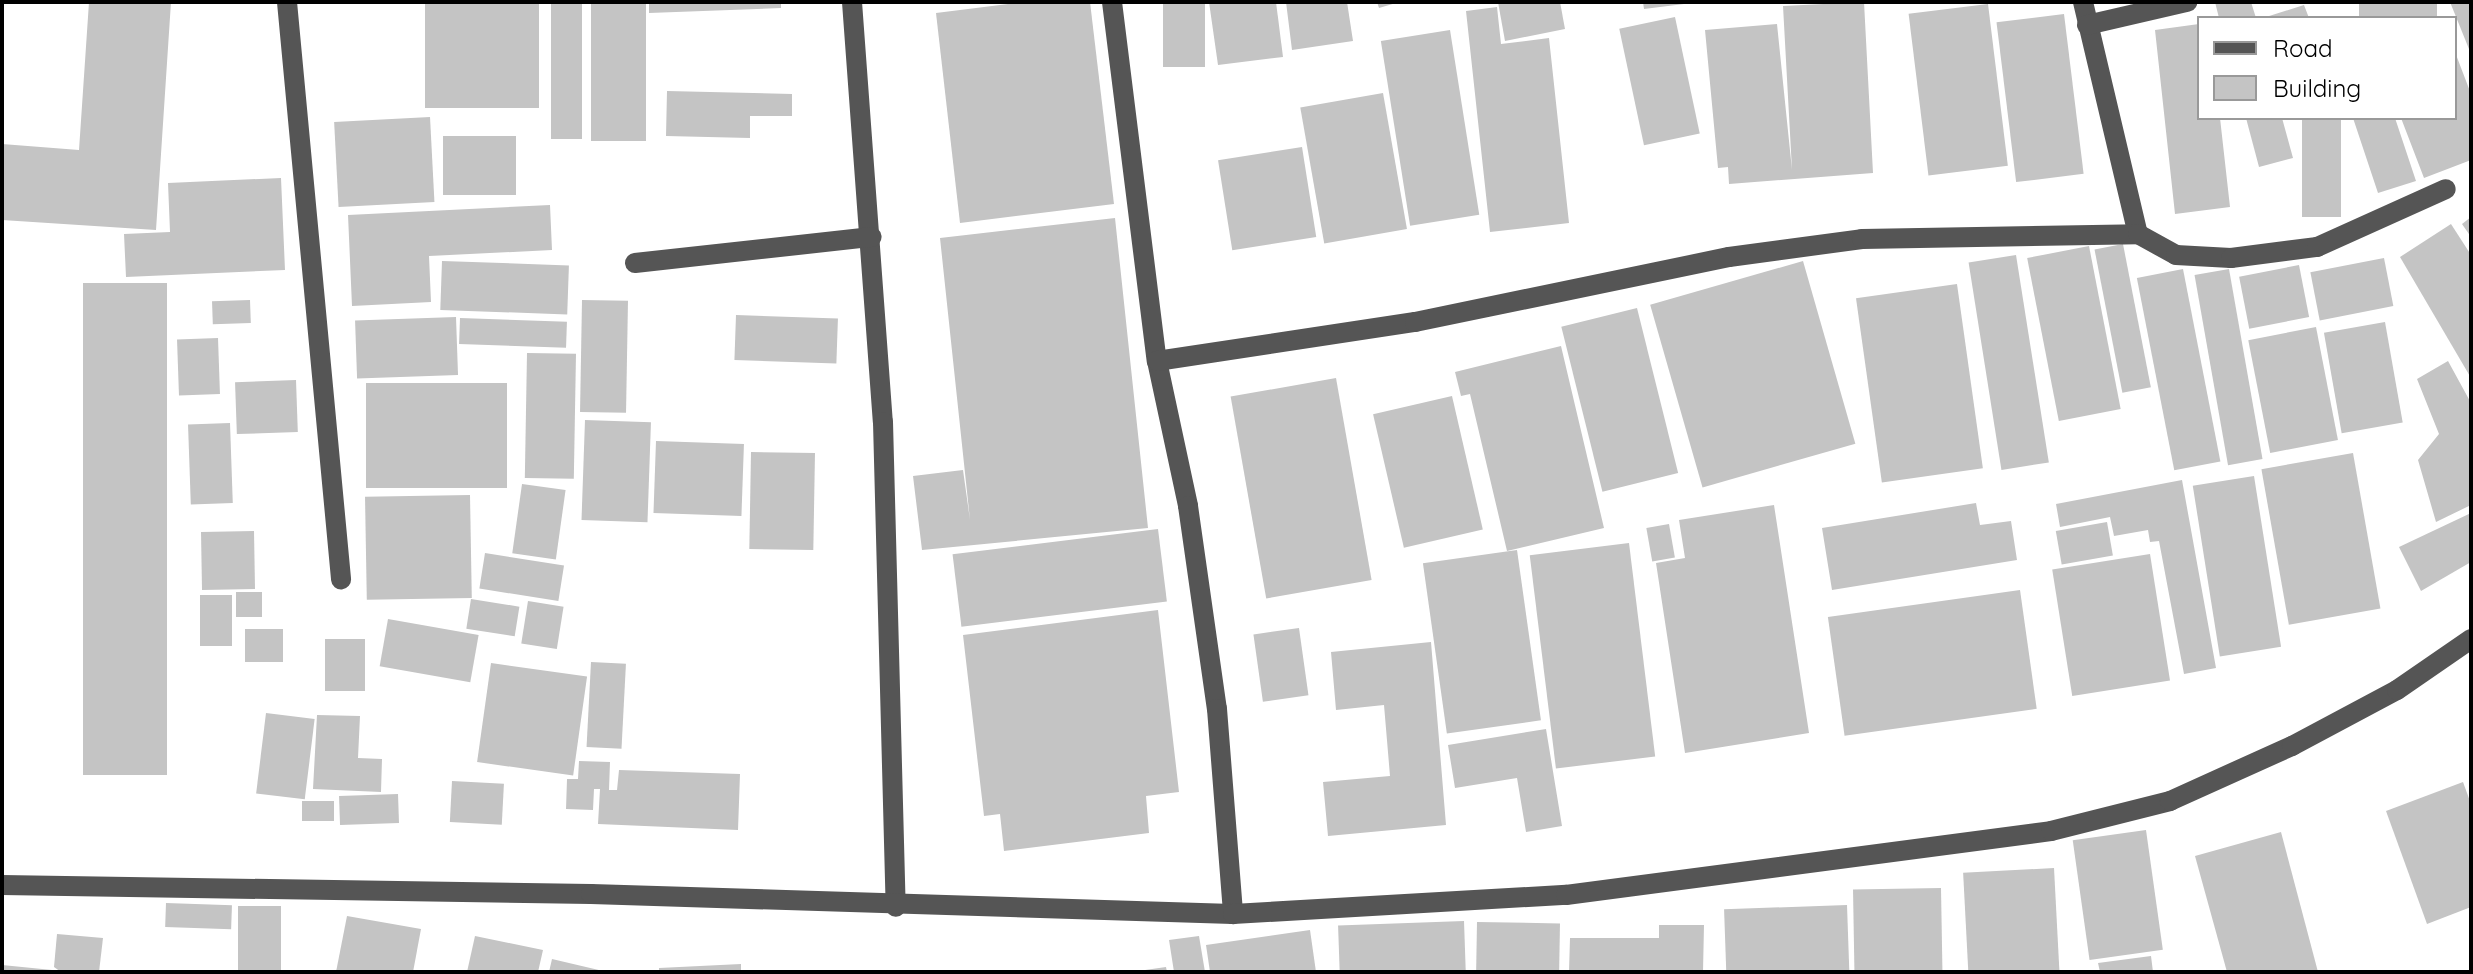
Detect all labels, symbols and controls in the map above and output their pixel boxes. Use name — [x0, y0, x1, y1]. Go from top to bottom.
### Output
legend — [2197, 16, 2457, 120]
text: Road — [2273, 33, 2333, 63]
text: Building — [2273, 73, 2361, 103]

